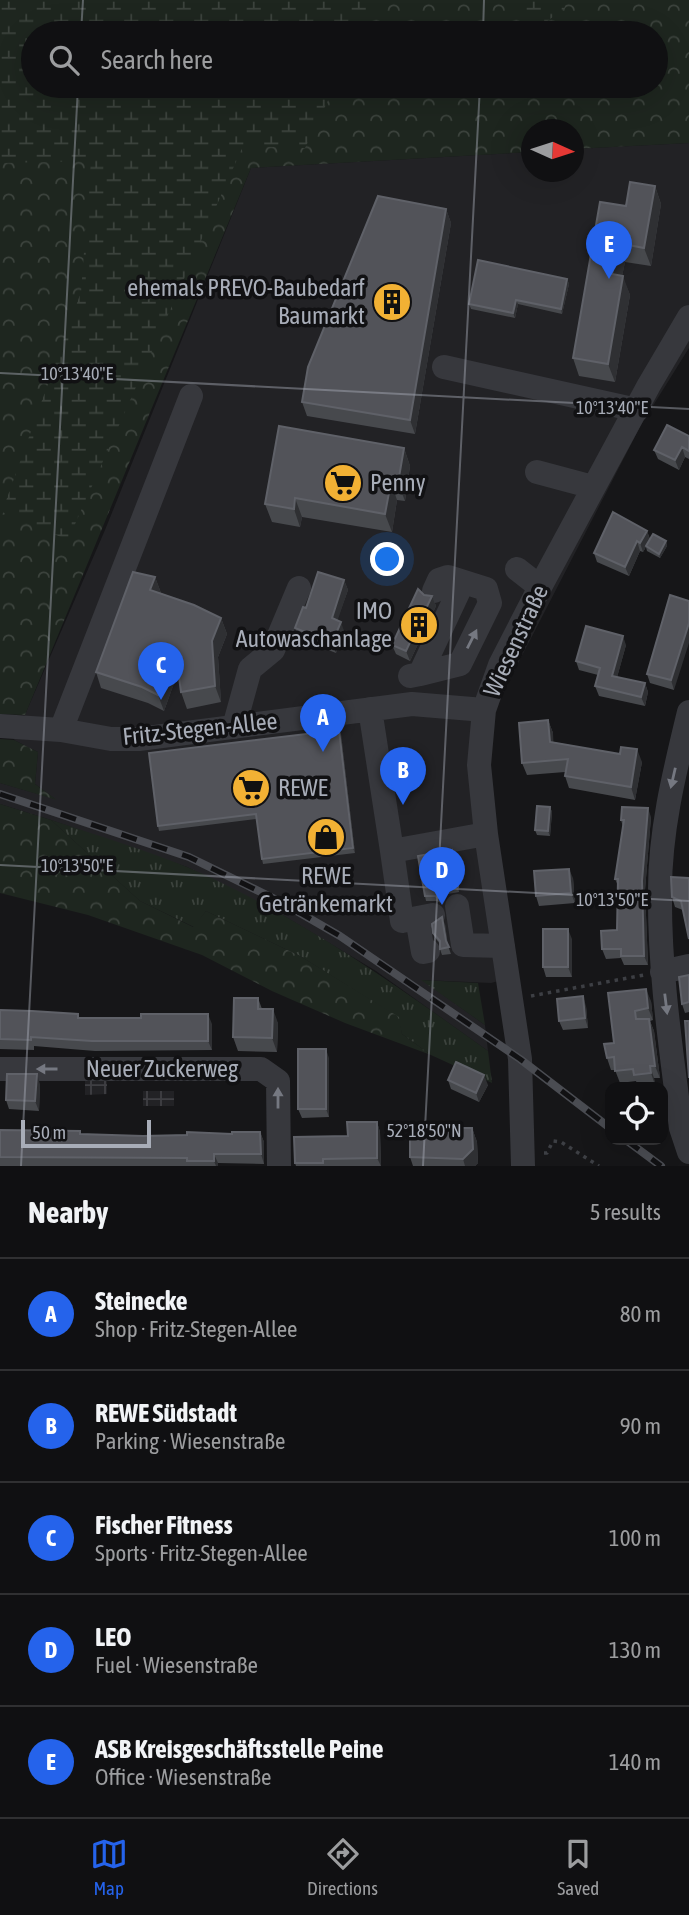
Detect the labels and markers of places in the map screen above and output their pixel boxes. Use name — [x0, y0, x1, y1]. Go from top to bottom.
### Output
pin: E — [586, 221, 632, 279]
place label: ehemals PREVO-Baubedarf Baumarkt — [127, 274, 365, 329]
building icon: ehemals PREVO-Baubedarf Baumarkt — [371, 281, 413, 323]
supermarket icon: Penny — [322, 462, 364, 504]
place label: Penny — [370, 469, 426, 496]
place label: IMO Autowaschanlage — [236, 597, 392, 652]
building icon: IMO Autowaschanlage — [398, 604, 440, 646]
pin: C — [138, 642, 184, 700]
pin: A — [300, 694, 346, 752]
pin: B — [380, 747, 426, 805]
supermarket icon: REWE — [230, 767, 272, 809]
place label: REWE — [278, 774, 328, 801]
shop icon: REWE Getränkemarkt — [305, 816, 347, 858]
pin: D — [419, 847, 465, 905]
place label: REWE Getränkemarkt — [259, 862, 393, 917]

